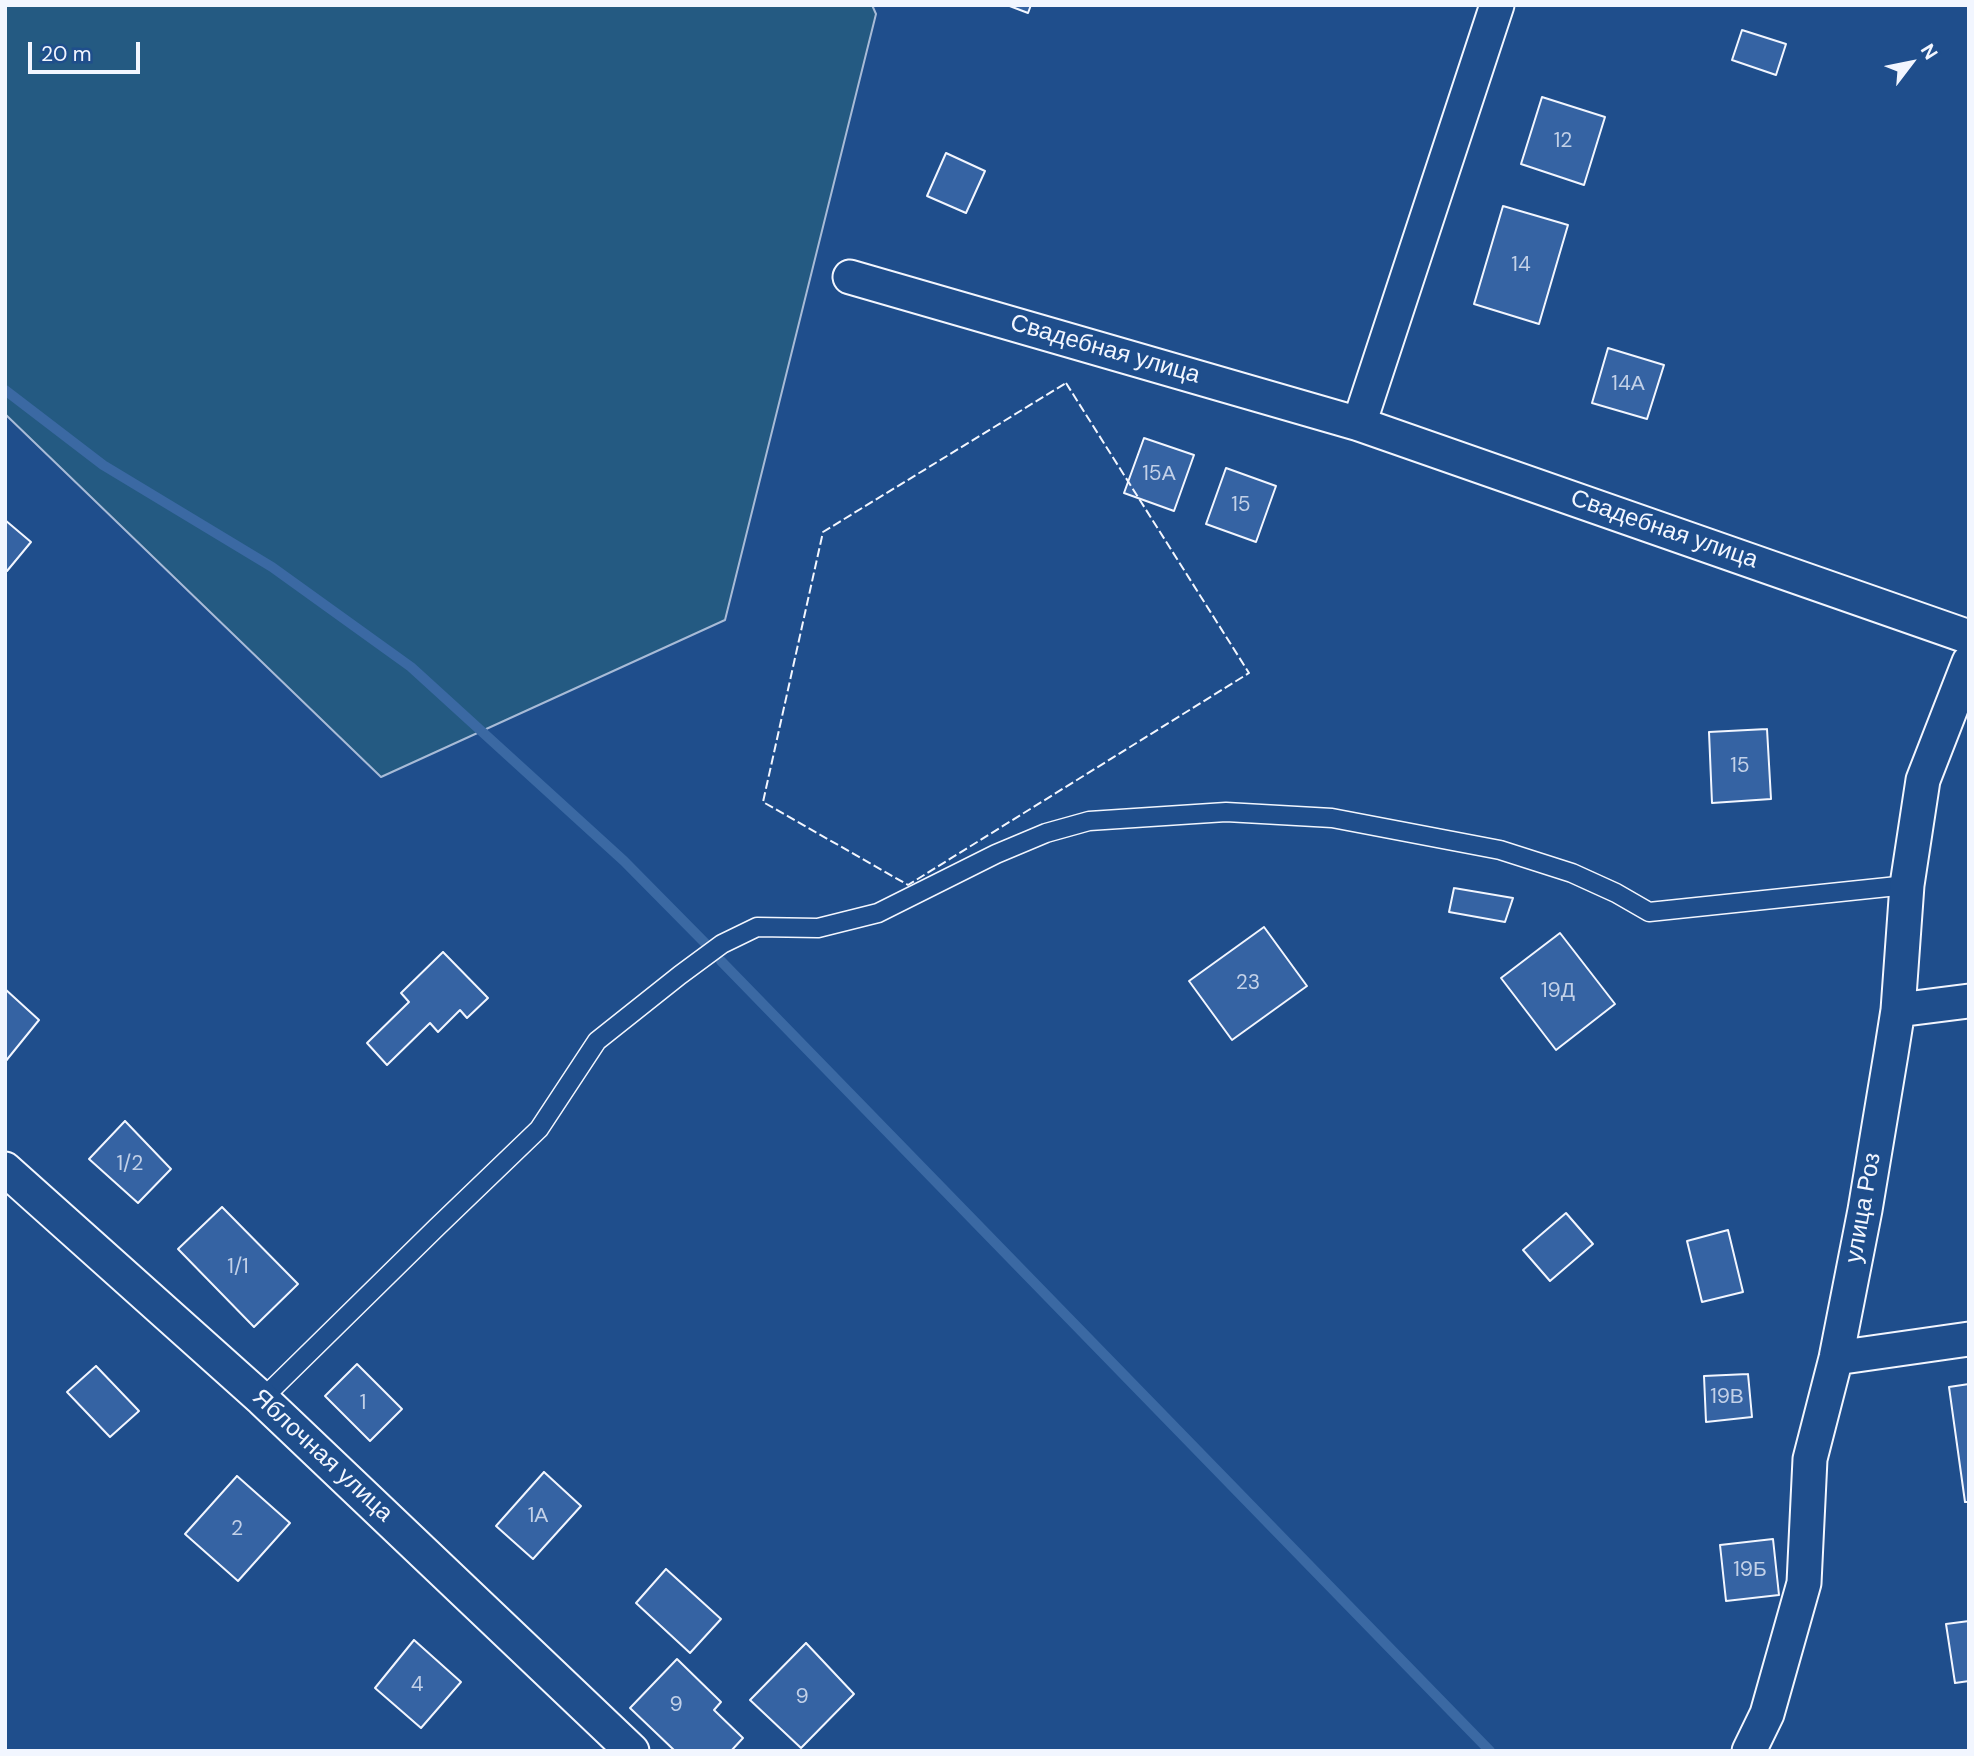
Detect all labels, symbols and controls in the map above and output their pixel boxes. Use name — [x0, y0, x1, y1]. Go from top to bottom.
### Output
scale bar — [32, 28, 144, 72]
north arrow — [1876, 28, 1946, 98]
text: N — [1915, 39, 1944, 64]
text: 20 m — [41, 40, 92, 68]
house number: 12 — [1554, 128, 1572, 154]
house number: 14 — [1511, 252, 1531, 278]
street label: Свадебная улица — [1007, 309, 1203, 391]
house number: 14А — [1611, 371, 1645, 397]
house number: 15А — [1142, 461, 1176, 487]
street label: Свадебная улица — [1567, 484, 1761, 576]
house number: 15 — [1231, 492, 1251, 518]
house number: 15 — [1730, 753, 1750, 779]
house number: 23 — [1236, 970, 1260, 996]
house number: 19Д — [1541, 978, 1575, 1004]
house number: 1/2 — [117, 1151, 143, 1177]
street label: улица Роз — [1840, 1151, 1888, 1265]
house number: 1/1 — [227, 1254, 249, 1280]
street label: Яблочная улица — [246, 1384, 398, 1528]
house number: 19В — [1710, 1384, 1744, 1410]
house number: 1 — [360, 1390, 366, 1416]
house number: 1А — [528, 1503, 548, 1529]
house number: 2 — [231, 1516, 243, 1542]
house number: 19Б — [1733, 1557, 1767, 1583]
house number: 4 — [411, 1672, 423, 1698]
house number: 9 — [795, 1684, 809, 1710]
house number: 9 — [669, 1692, 683, 1718]

